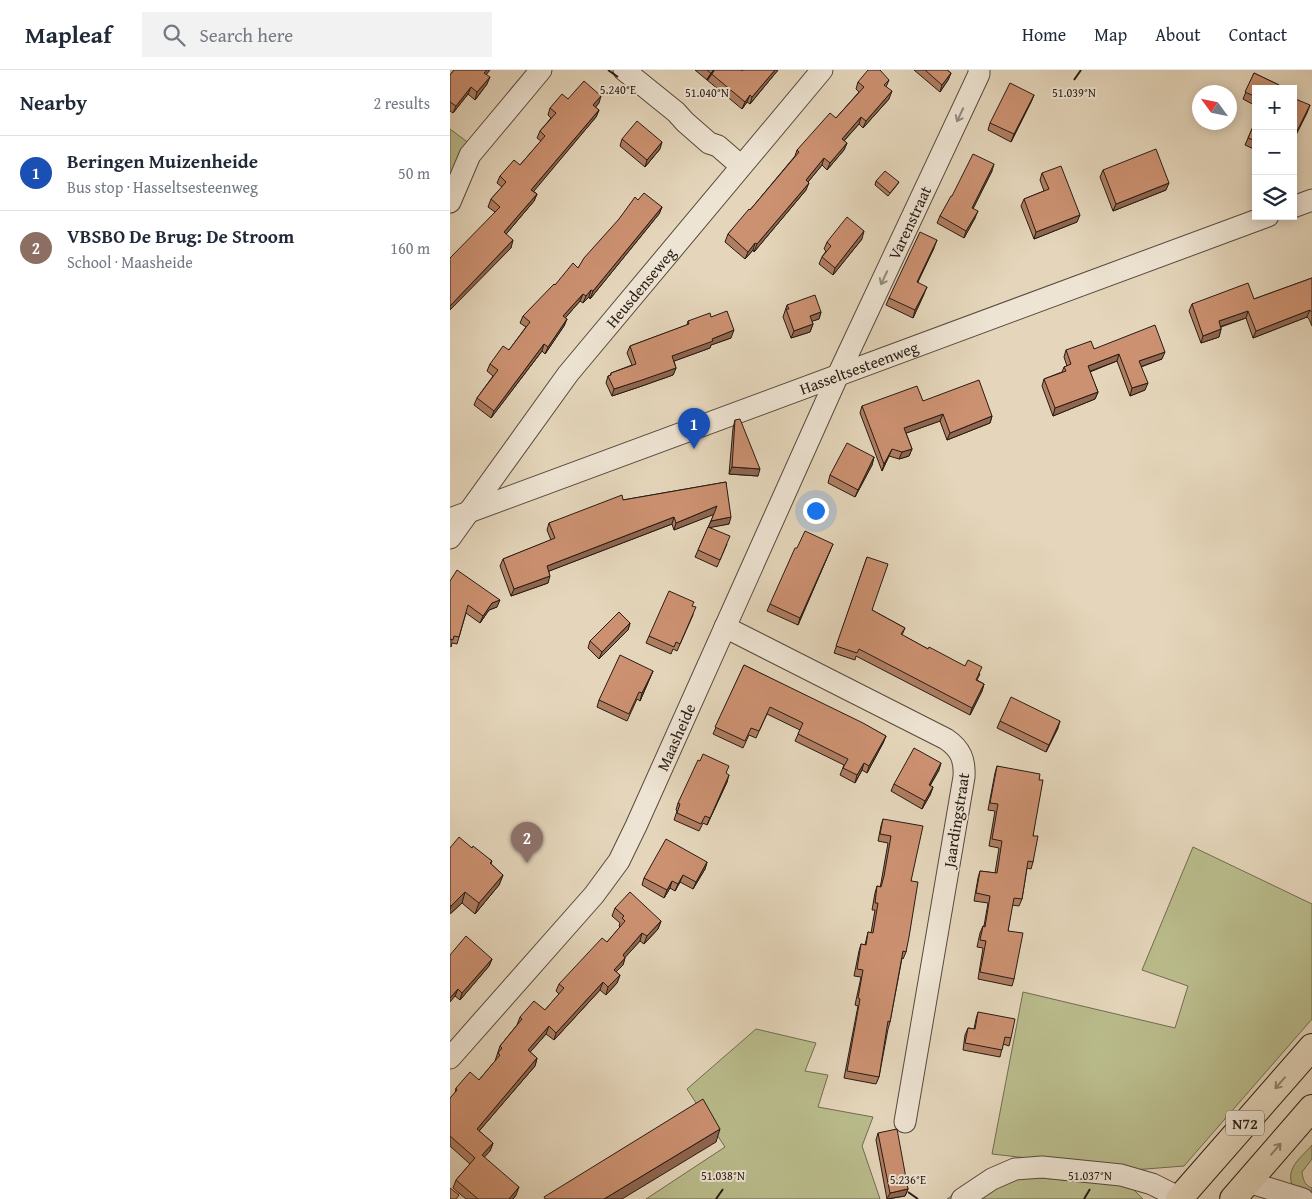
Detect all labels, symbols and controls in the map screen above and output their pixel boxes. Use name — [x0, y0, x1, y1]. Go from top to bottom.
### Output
search box — [142, 12, 492, 57]
text: Mapleaf — [25, 17, 112, 52]
icon: search — [160, 21, 188, 49]
text: Search here — [200, 21, 293, 49]
text: Home — [1022, 21, 1066, 48]
text: Map — [1094, 21, 1127, 48]
text: About — [1155, 21, 1201, 48]
text: Contact — [1229, 21, 1287, 48]
text: 5.240°E — [600, 81, 636, 98]
text: 51.040°N — [685, 84, 729, 101]
text: 51.039°N — [1052, 84, 1096, 101]
north arrow — [1192, 85, 1237, 130]
map controls — [1252, 85, 1297, 220]
button: + — [1252, 85, 1297, 130]
text: Nearby — [20, 87, 87, 118]
text: 2 results — [373, 91, 430, 115]
one-way arrow — [955, 107, 965, 122]
button: − — [1252, 130, 1297, 175]
text: Beringen Muizenheide — [67, 147, 258, 175]
text: 1 — [32, 161, 40, 185]
text: 50 m — [398, 161, 430, 185]
text: Bus stop · Hasseltsesteenweg — [67, 175, 258, 199]
button: layers — [1252, 175, 1297, 220]
street label: Varenstraat — [882, 181, 937, 264]
text: VBSBO De Brug: De Stroom — [67, 222, 294, 250]
text: 2 — [32, 236, 40, 260]
text: 160 m — [390, 236, 430, 260]
street label: Heusdenseweg — [600, 242, 681, 333]
text: School · Maasheide — [67, 250, 193, 274]
one-way arrow — [879, 270, 889, 285]
street label: Hasseltsesteenweg — [796, 335, 922, 401]
pin: 1 — [678, 408, 710, 449]
your location — [803, 498, 829, 524]
street label: Maasheide — [650, 700, 701, 775]
street label: Jaardingstraat — [936, 770, 975, 871]
pin: 2 — [511, 822, 543, 863]
one-way arrow — [1274, 1077, 1286, 1090]
road number: N72 — [1226, 1110, 1264, 1136]
one-way arrow — [1271, 1143, 1282, 1156]
text: 51.038°N — [701, 1167, 745, 1184]
text: 51.037°N — [1068, 1167, 1112, 1184]
text: 5.236°E — [890, 1171, 926, 1188]

